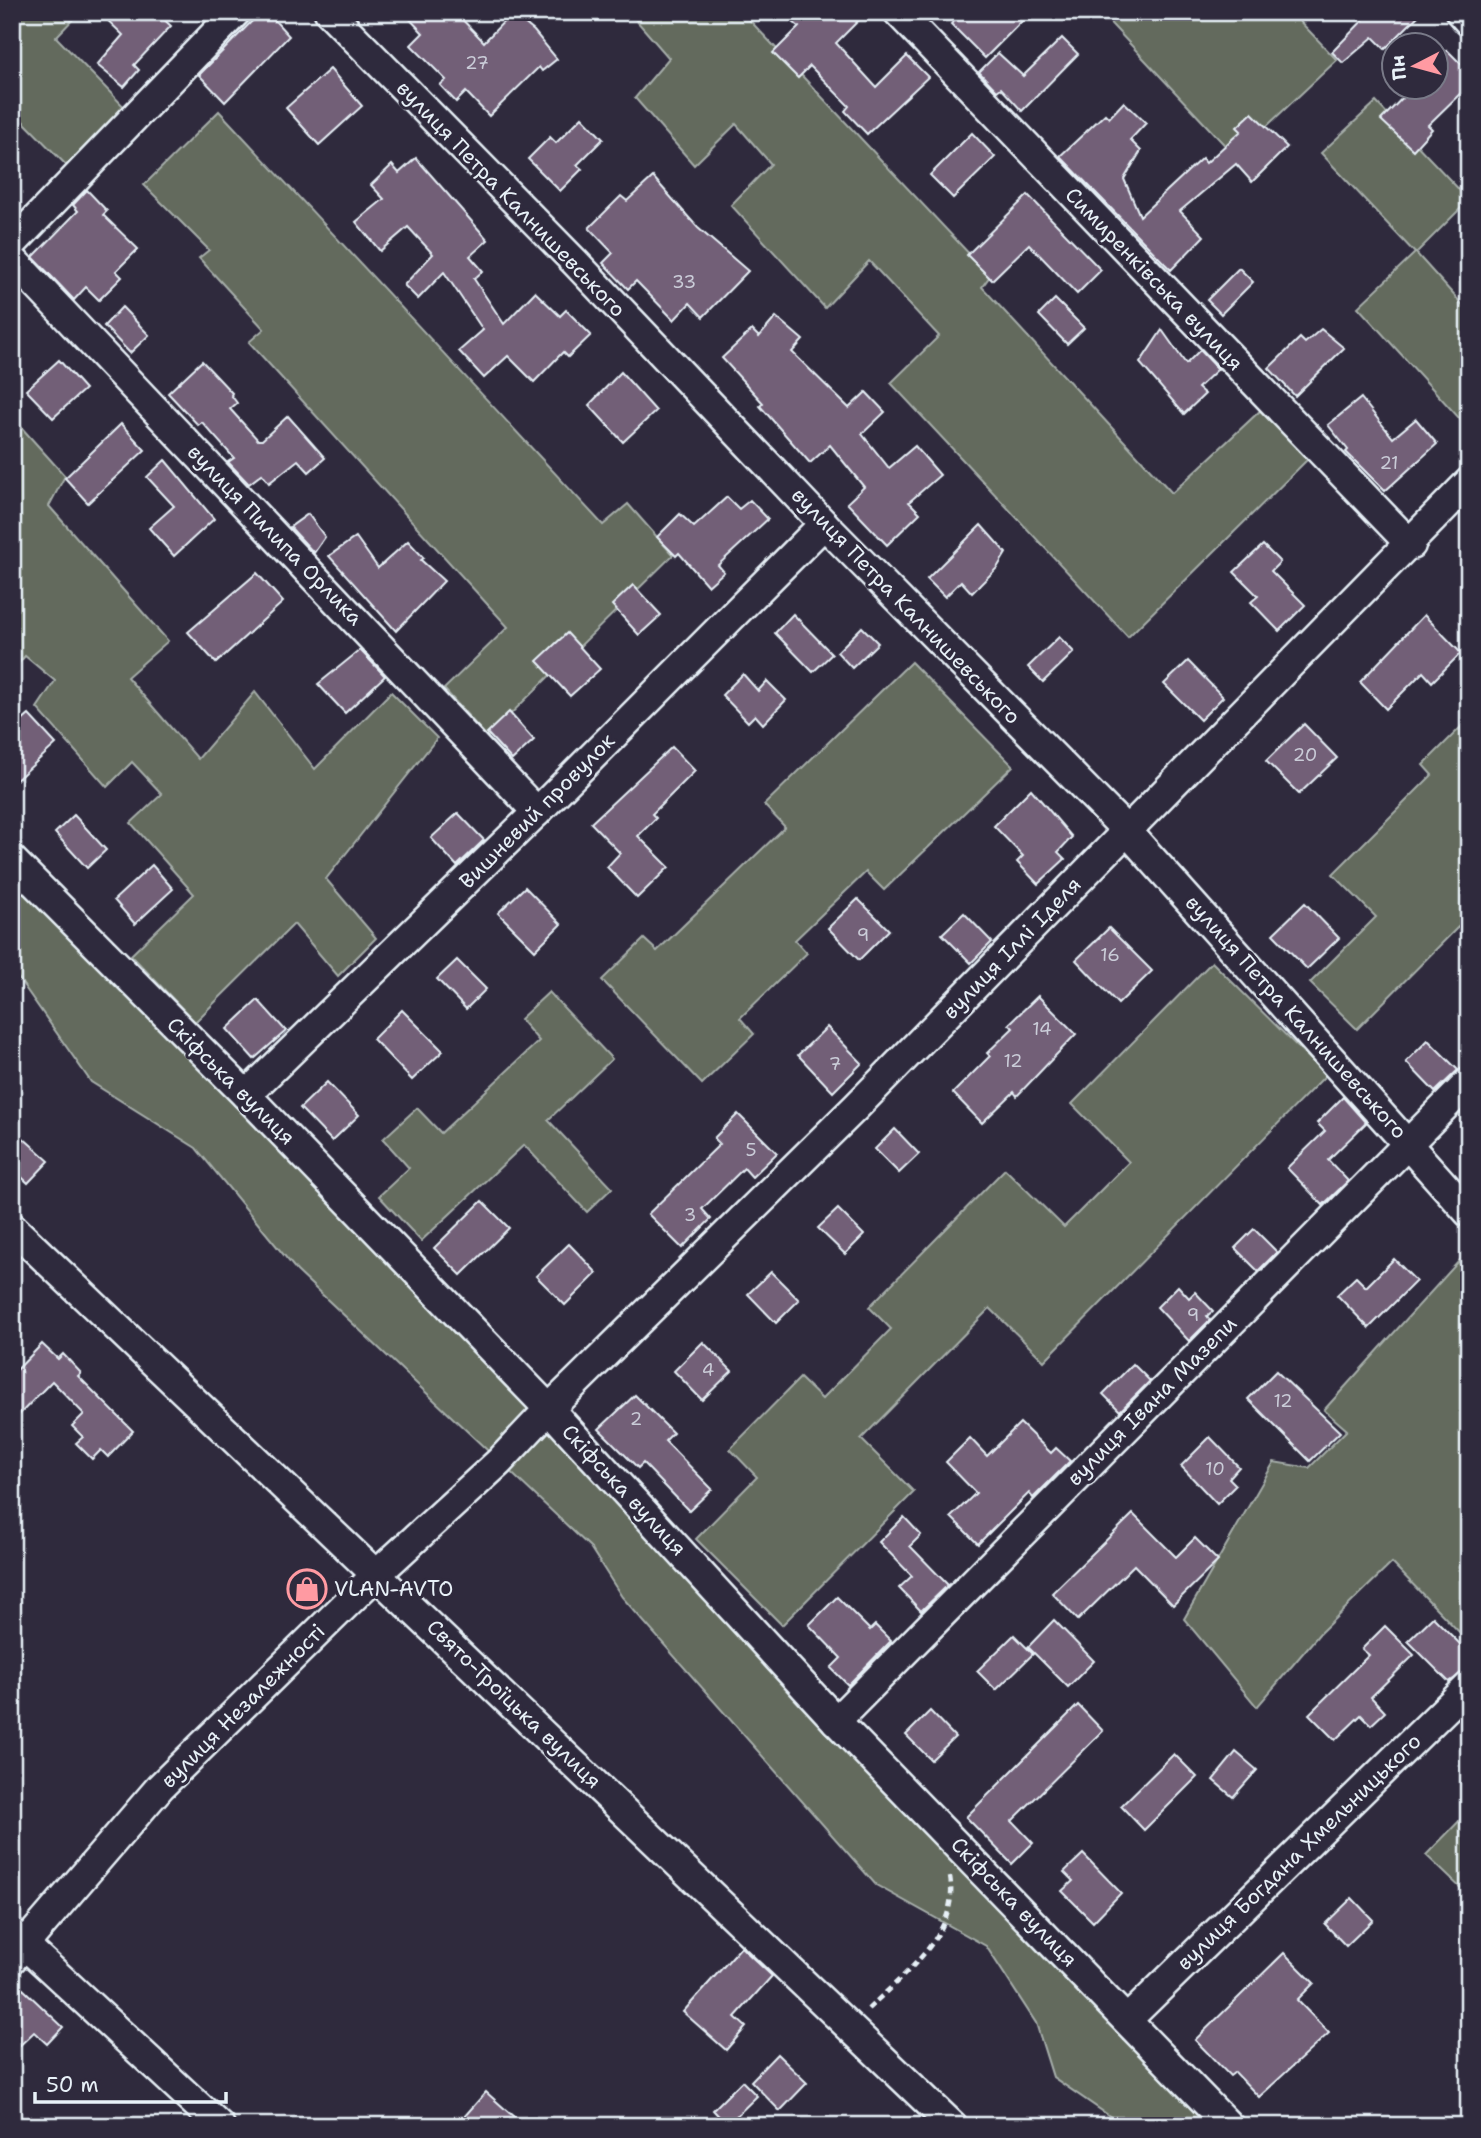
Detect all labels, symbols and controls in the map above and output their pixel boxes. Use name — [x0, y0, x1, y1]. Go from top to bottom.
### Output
north arrow — [1380, 32, 1450, 102]
house number: 27 — [465, 51, 489, 75]
text: Пн — [1385, 54, 1412, 82]
street label: вулиця Петра Калнишевського — [390, 75, 632, 323]
street label: Симиренківська вулиця — [1059, 181, 1249, 377]
house number: 33 — [672, 270, 696, 294]
street label: вулиця Пилипа Орлика — [181, 438, 369, 632]
house number: 21 — [1379, 451, 1399, 475]
street label: вулиця Петра Калнишевського — [785, 482, 1027, 730]
street label: Вишневий провулок — [453, 727, 621, 895]
house number: 20 — [1293, 743, 1317, 767]
street label: вулиця Іллі Іделя — [937, 871, 1087, 1025]
street label: вулиця Петра Калнишевського — [1179, 889, 1413, 1145]
house number: 9 — [857, 923, 869, 947]
house number: 16 — [1100, 943, 1120, 967]
street label: Скіфська вулиця — [161, 1011, 301, 1151]
house number: 14 — [1032, 1017, 1052, 1041]
house number: 12 — [1003, 1049, 1023, 1073]
house number: 7 — [829, 1052, 841, 1076]
house number: 5 — [745, 1138, 757, 1162]
house number: 3 — [684, 1203, 696, 1227]
house number: 9 — [1187, 1303, 1199, 1327]
street label: вулиця Івана Мазепи — [1061, 1310, 1243, 1492]
house number: 4 — [702, 1358, 714, 1382]
house number: 12 — [1273, 1389, 1293, 1413]
house number: 2 — [630, 1407, 642, 1431]
street label: Скіфська вулиця — [556, 1418, 692, 1562]
house number: 10 — [1205, 1457, 1225, 1481]
shop icon: VLAN-AVTO — [286, 1568, 328, 1610]
place label: VLAN-AVTO — [334, 1575, 454, 1603]
street label: Свято-Троїцька вулиця — [421, 1613, 607, 1795]
street label: вулиця Незалежності — [155, 1618, 331, 1794]
street label: вулиця Богдана Хмельницького — [1171, 1727, 1427, 1977]
street label: Скіфська вулиця — [945, 1831, 1083, 1973]
scale bar — [35, 2061, 226, 2105]
text: 50 m — [46, 2071, 99, 2099]

